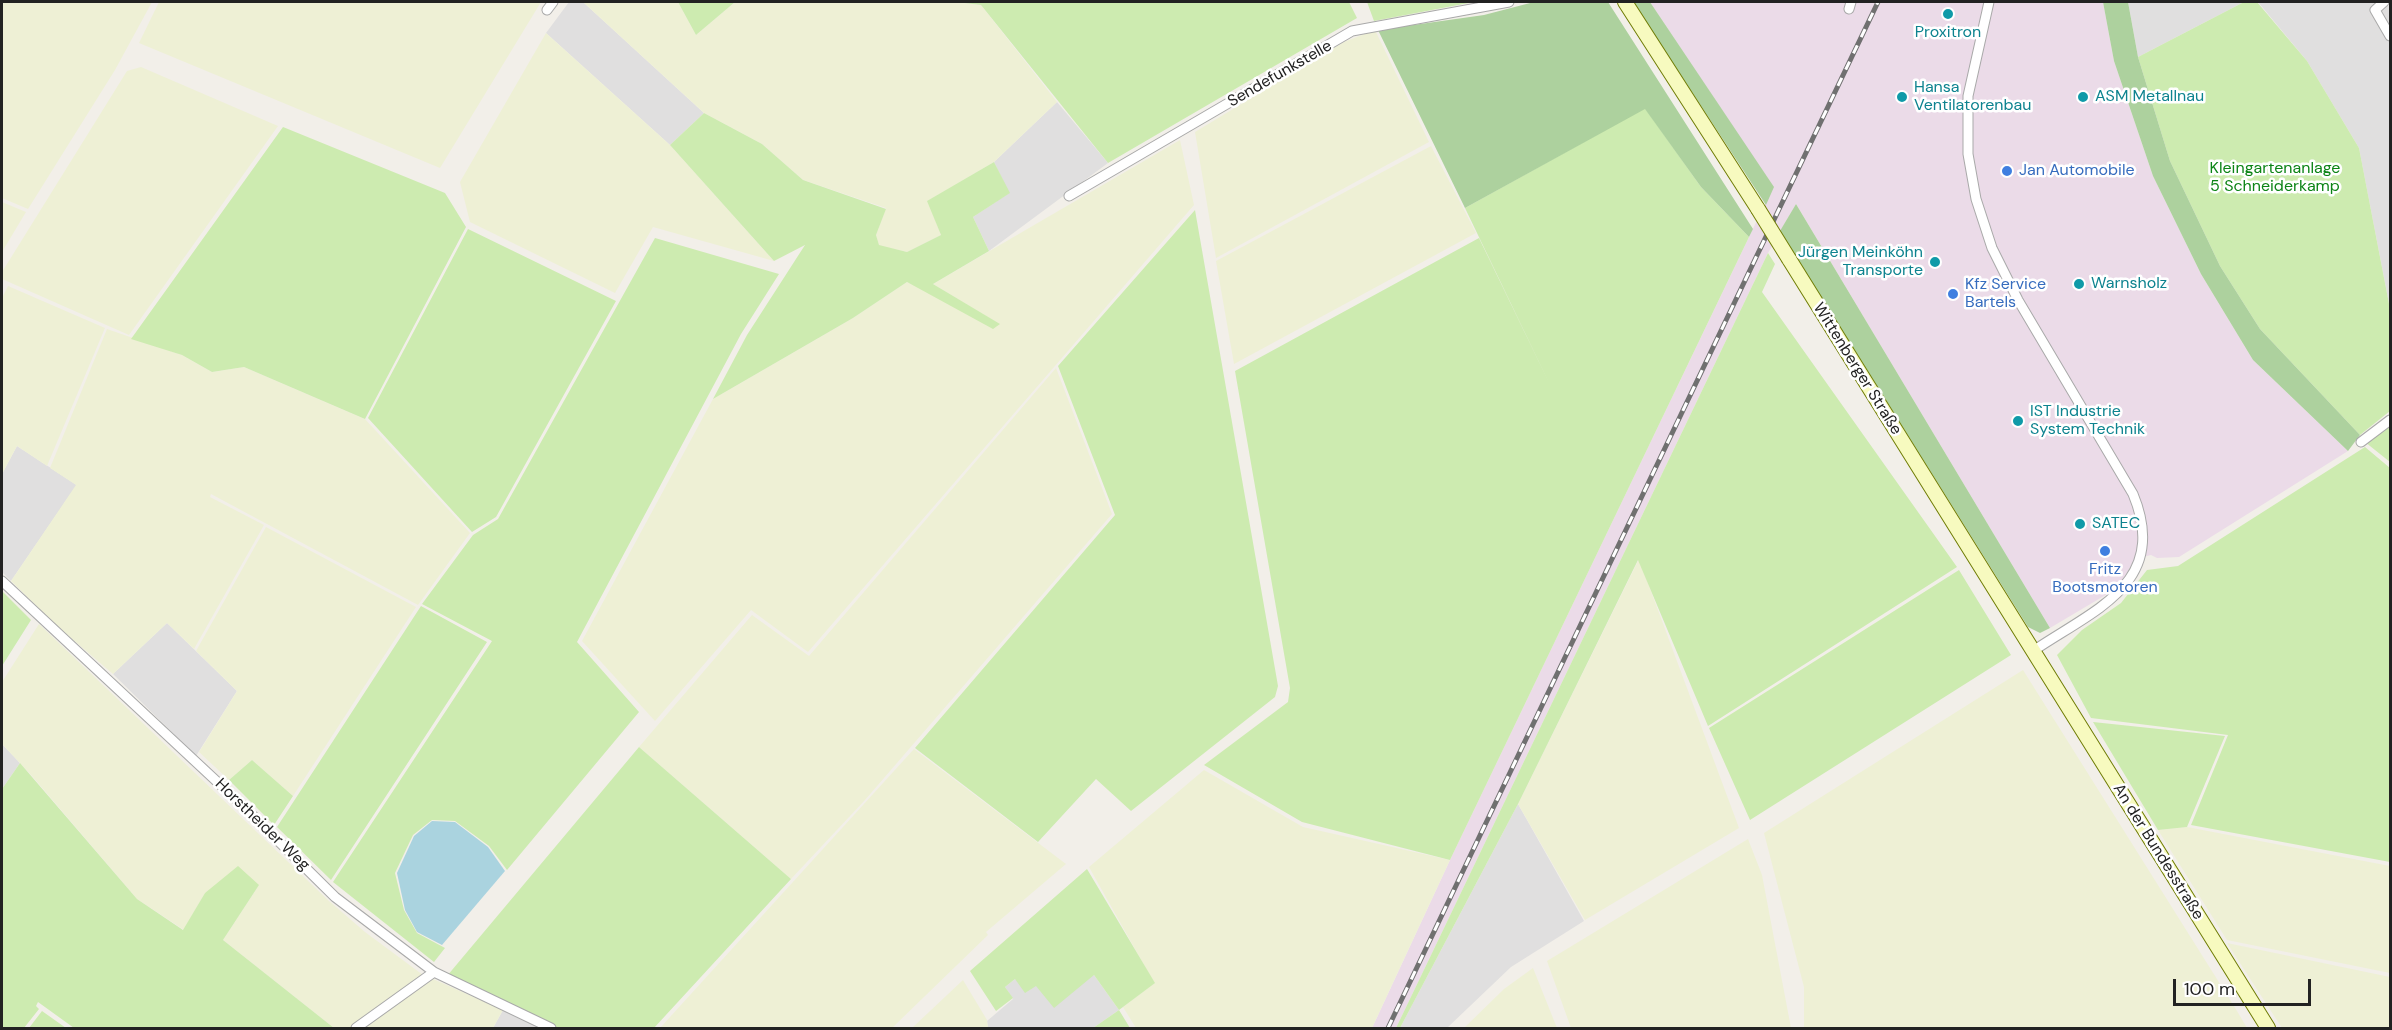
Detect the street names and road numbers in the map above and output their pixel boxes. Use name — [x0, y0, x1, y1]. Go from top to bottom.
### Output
street label: Sendefunkstelle — [1224, 36, 1336, 112]
street label: Wittenberger Straße — [1809, 299, 1905, 439]
street label: Horstheider Weg — [211, 775, 313, 875]
street label: An der Bundesstraße — [2108, 781, 2208, 923]

